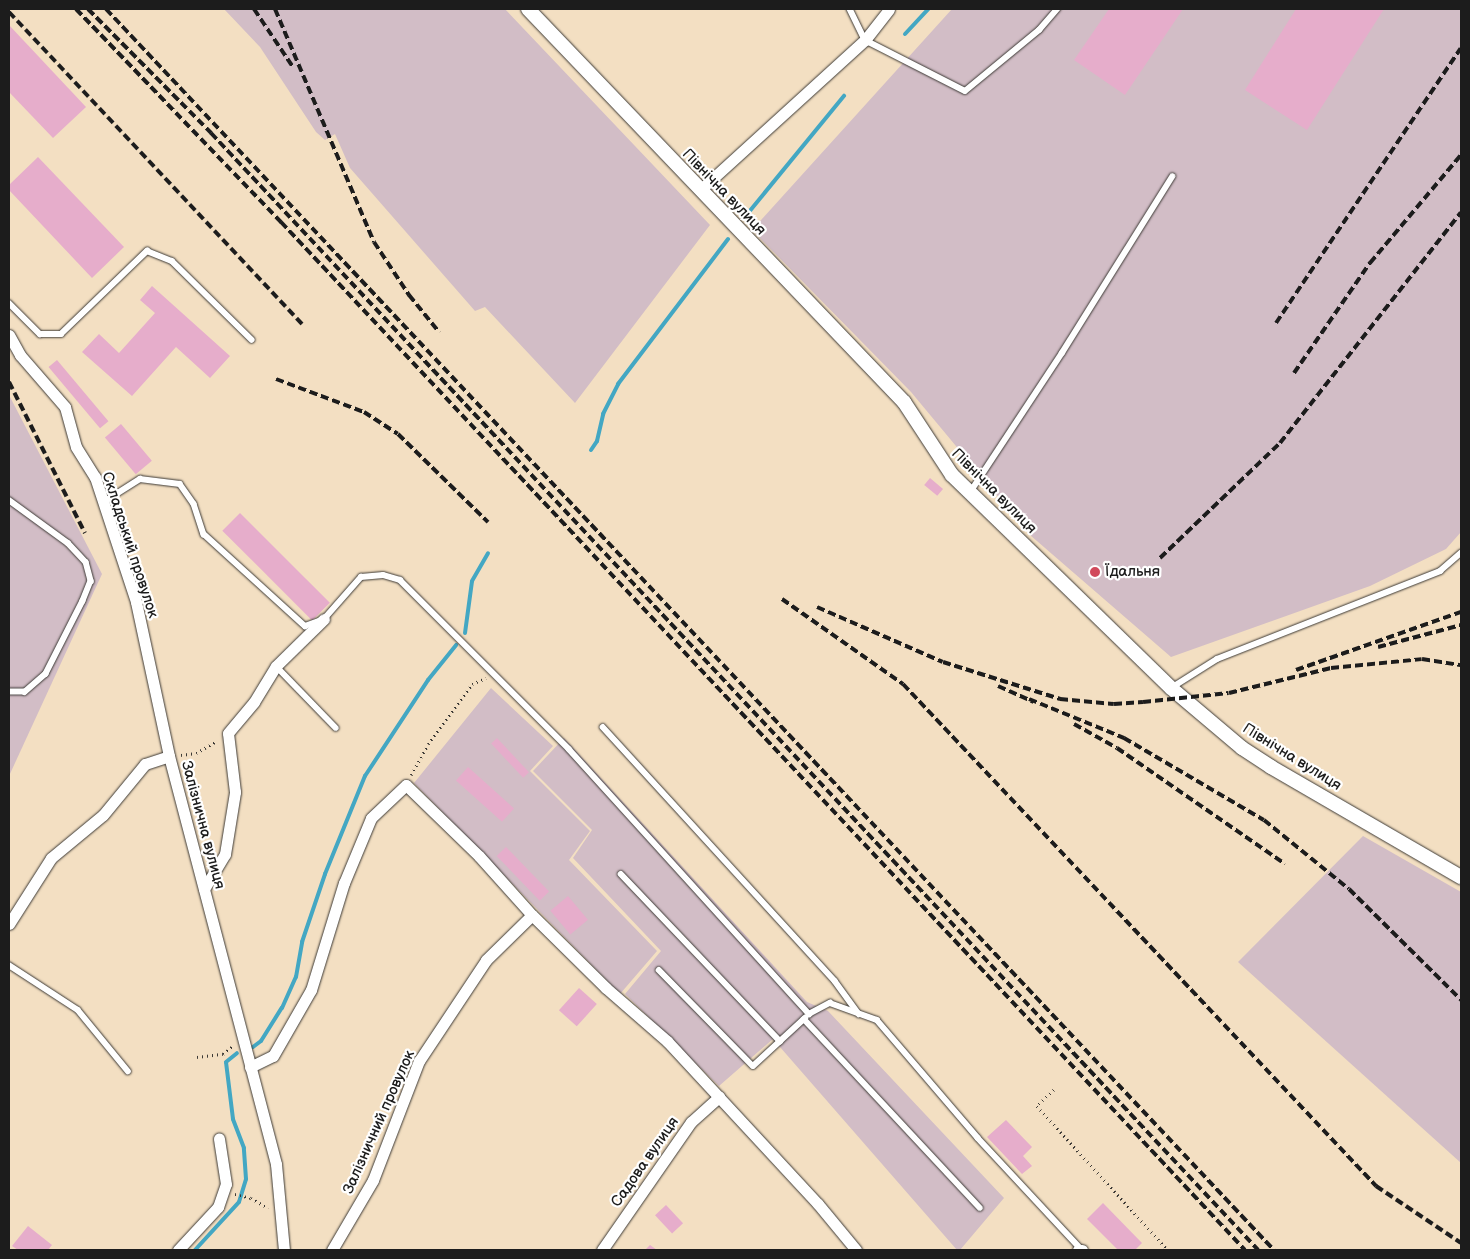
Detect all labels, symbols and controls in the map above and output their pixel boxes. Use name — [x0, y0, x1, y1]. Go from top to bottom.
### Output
street label: Північна вулиця — [678, 145, 770, 239]
street label: Північна вулиця — [948, 445, 1040, 537]
street label: Складський провулок — [98, 470, 162, 620]
place label: Їдальня — [1105, 563, 1160, 581]
marker: Їдальня — [1089, 566, 1101, 578]
street label: Північна вулиця — [1239, 719, 1345, 795]
street label: Залізнична вулиця — [177, 759, 229, 891]
street label: Залізничний провулок — [339, 1047, 419, 1197]
street label: Садова вулиця — [607, 1114, 683, 1210]

